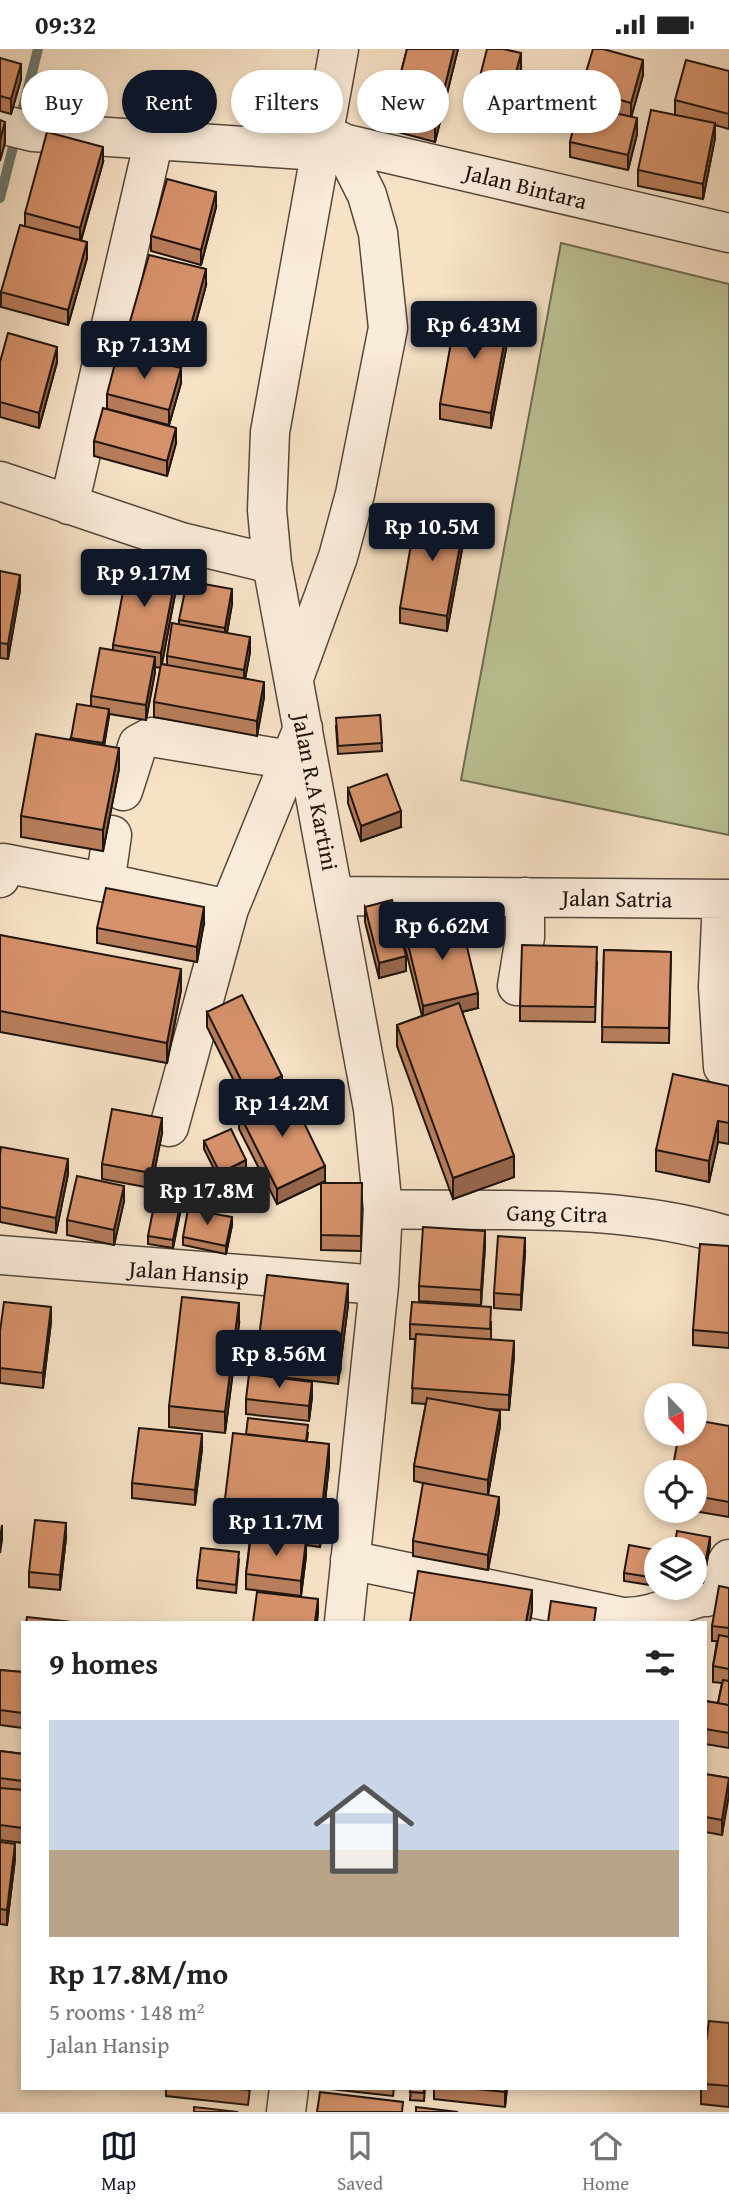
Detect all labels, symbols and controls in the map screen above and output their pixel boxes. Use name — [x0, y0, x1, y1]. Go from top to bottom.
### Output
text: 09:32 — [35, 5, 96, 44]
chip: Buy — [21, 70, 108, 133]
chip: Rent — [122, 70, 217, 133]
chip: Filters — [231, 70, 343, 133]
chip: New — [357, 70, 449, 133]
chip: Apartment — [463, 70, 621, 133]
street label: Jalan Bintara — [458, 154, 591, 217]
pin: Rp 6.43M — [402, 301, 546, 361]
text: Rp 6.43M — [427, 307, 521, 340]
pin: Rp 7.13M — [72, 321, 216, 381]
text: Rp 7.13M — [97, 327, 191, 360]
pin: Rp 10.5M — [360, 503, 504, 563]
text: Rp 10.5M — [385, 509, 479, 542]
pin: Rp 9.17M — [72, 549, 216, 609]
text: Rp 9.17M — [97, 555, 191, 588]
street label: Jalan R.A Kartini — [284, 708, 347, 873]
street label: Jalan Satria — [558, 880, 673, 915]
pin: Rp 6.62M — [370, 902, 514, 962]
text: Rp 6.62M — [395, 908, 489, 941]
pin: Rp 14.2M — [210, 1079, 354, 1139]
text: Rp 14.2M — [235, 1085, 329, 1118]
pin: Rp 17.8M — [135, 1167, 279, 1227]
text: Rp 17.8M — [160, 1173, 254, 1206]
street label: Gang Citra — [506, 1196, 608, 1230]
street label: Jalan Hansip — [125, 1251, 250, 1293]
pin: Rp 8.56M — [207, 1331, 351, 1390]
text: Rp 8.56M — [232, 1336, 326, 1369]
north arrow — [644, 1383, 707, 1445]
map controls — [644, 1383, 707, 1600]
button: locate — [644, 1460, 707, 1523]
pin: Rp 11.7M — [204, 1499, 348, 1558]
text: Rp 11.7M — [229, 1504, 323, 1537]
button: layers — [644, 1537, 707, 1600]
text: 9 homes — [49, 1641, 158, 1685]
icon: filters — [641, 1644, 679, 1682]
icon: home — [301, 1766, 427, 1892]
text: Rp 17.8M/mo — [49, 1951, 228, 1995]
text: 5 rooms · 148 m² — [49, 1995, 204, 2028]
text: Jalan Hansip — [49, 2028, 169, 2061]
tab: Map — [100, 2127, 138, 2197]
tab: Saved — [337, 2127, 383, 2197]
tab: Home — [583, 2127, 629, 2197]

